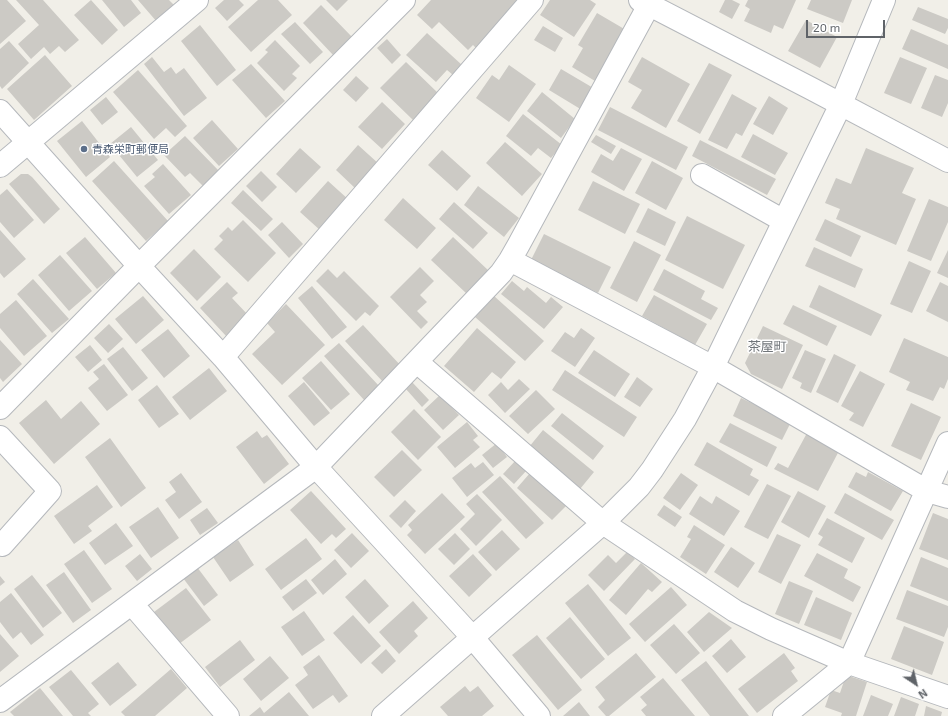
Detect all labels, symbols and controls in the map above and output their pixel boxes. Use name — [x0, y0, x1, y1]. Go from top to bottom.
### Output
scale bar — [808, 12, 887, 38]
text: 20 m — [813, 20, 840, 34]
place label: 青森栄町郵便局 — [92, 142, 169, 156]
marker: 青森栄町郵便局 — [79, 144, 89, 154]
district label: 茶屋町 — [748, 339, 786, 355]
north arrow — [896, 664, 936, 704]
text: N — [916, 687, 930, 702]

